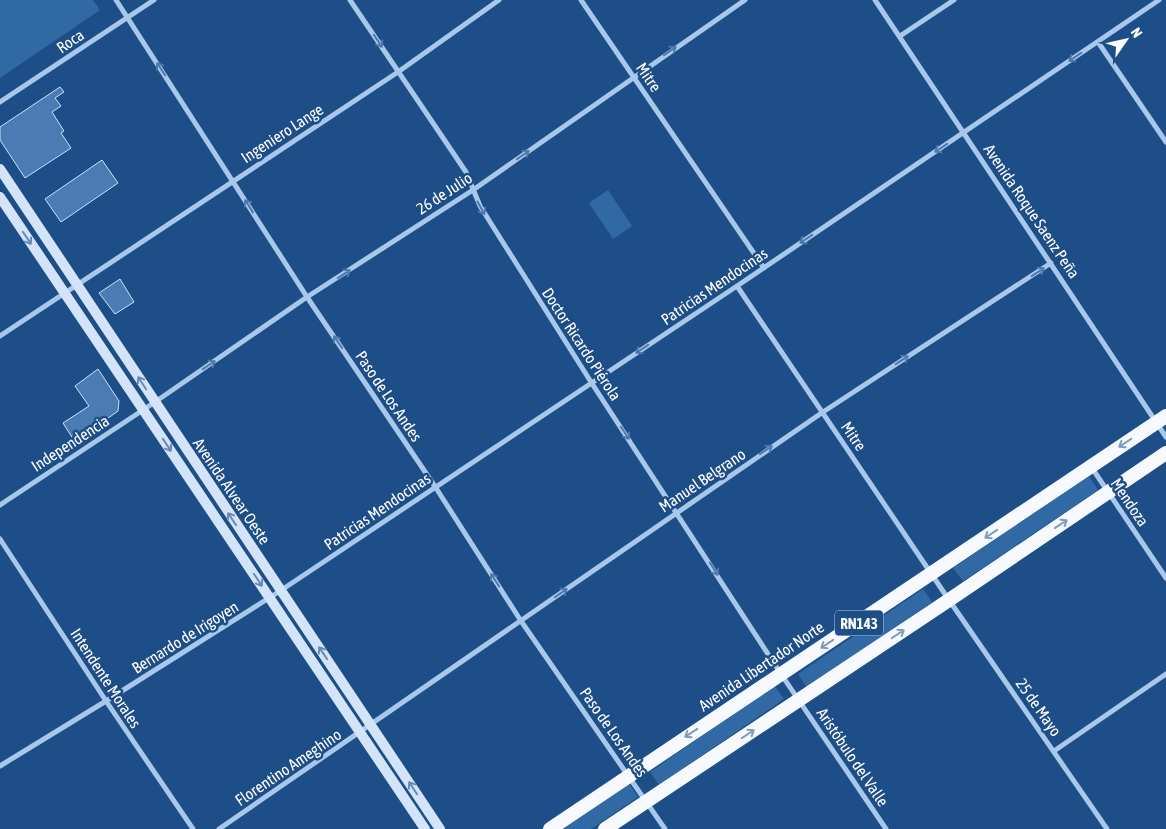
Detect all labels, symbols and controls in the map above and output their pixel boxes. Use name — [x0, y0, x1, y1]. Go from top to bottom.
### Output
north arrow — [1101, 15, 1151, 65]
street label: Roca — [53, 25, 87, 57]
text: N — [1128, 25, 1146, 41]
one-way arrow — [373, 33, 383, 47]
one-way arrow — [663, 46, 677, 56]
one-way arrow — [1069, 52, 1083, 62]
street label: Mitre — [633, 59, 665, 95]
one-way arrow — [156, 63, 166, 77]
street label: Ingeniero Lange — [238, 100, 327, 167]
street label: Avenida Roque Saenz Peña — [980, 141, 1084, 282]
one-way arrow — [934, 143, 948, 153]
one-way arrow — [516, 150, 530, 160]
street label: 26 de Julio — [413, 168, 475, 218]
one-way arrow — [244, 199, 254, 213]
one-way arrow — [476, 200, 486, 215]
one-way arrow — [23, 230, 33, 244]
one-way arrow — [799, 234, 813, 244]
street label: Patricias Mendocinas — [658, 244, 771, 328]
one-way arrow — [1030, 266, 1044, 276]
one-way arrow — [336, 269, 350, 279]
street label: Doctor Ricardo Piérola — [539, 284, 625, 404]
one-way arrow — [333, 336, 343, 350]
one-way arrow — [635, 344, 649, 354]
street label: Paso de Los Andes — [352, 347, 426, 445]
one-way arrow — [894, 355, 908, 365]
one-way arrow — [202, 360, 216, 370]
one-way arrow — [137, 377, 147, 391]
street label: Independencia — [28, 411, 113, 476]
street label: Mitre — [838, 418, 870, 454]
one-way arrow — [620, 426, 630, 440]
street label: Avenida Alvear Oeste — [190, 435, 274, 547]
one-way arrow — [162, 438, 172, 452]
one-way arrow — [1119, 438, 1133, 448]
street label: Manuel Belgrano — [655, 445, 749, 516]
one-way arrow — [759, 445, 773, 455]
street label: Patricias Mendocinas — [321, 469, 434, 553]
street label: Mendoza — [1107, 475, 1153, 529]
one-way arrow — [227, 512, 237, 526]
one-way arrow — [1054, 519, 1068, 529]
one-way arrow — [984, 529, 998, 539]
one-way arrow — [709, 562, 719, 576]
one-way arrow — [253, 573, 263, 587]
one-way arrow — [490, 573, 500, 587]
one-way arrow — [554, 588, 568, 598]
street label: Bernardo de Irigoyen — [129, 597, 242, 678]
road number: RN143 — [835, 610, 883, 636]
street label: Avenida Libertador Norte — [695, 617, 827, 715]
street label: Intendente Morales — [67, 625, 145, 731]
one-way arrow — [890, 629, 904, 639]
one-way arrow — [820, 639, 834, 649]
one-way arrow — [318, 647, 328, 661]
street label: 25 de Mayo — [1012, 675, 1065, 740]
street label: Paso de Los Andes — [577, 684, 652, 780]
street label: Aristóbulo del Valle — [813, 704, 893, 810]
street label: Florentino Ameghino — [232, 725, 345, 810]
one-way arrow — [740, 728, 754, 738]
one-way arrow — [685, 729, 699, 739]
one-way arrow — [408, 782, 418, 796]

